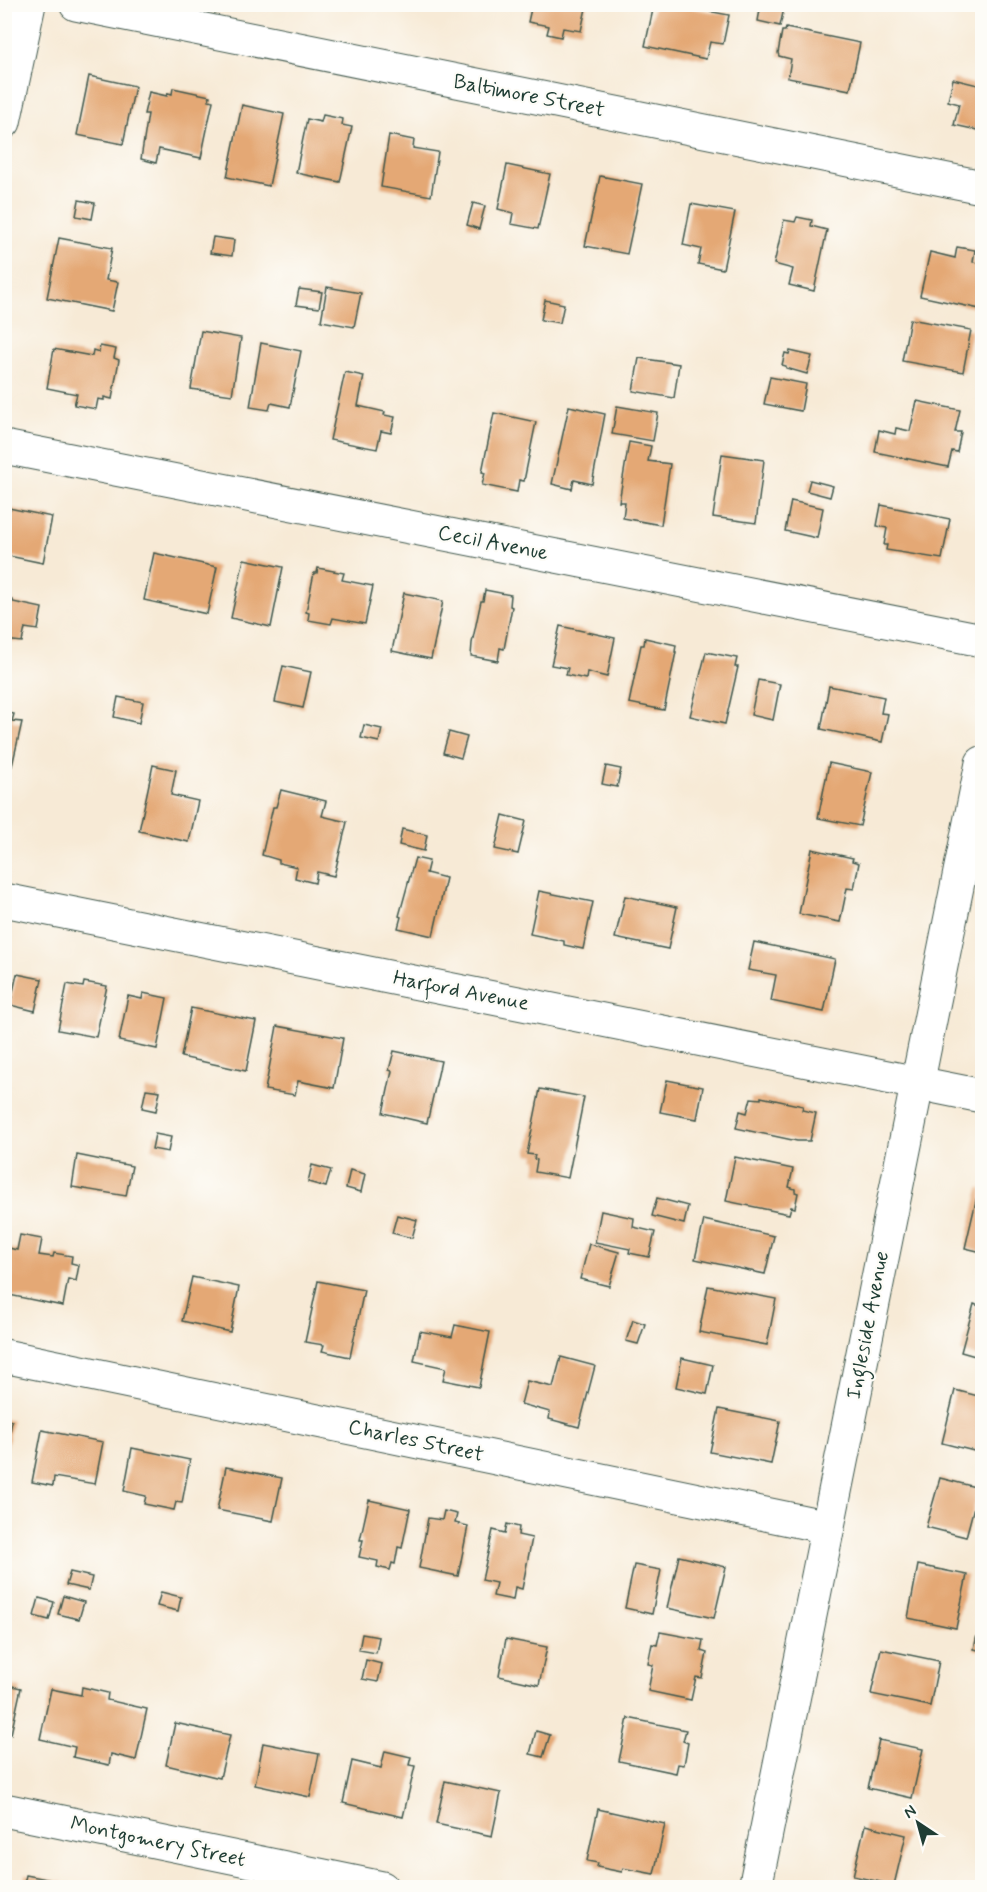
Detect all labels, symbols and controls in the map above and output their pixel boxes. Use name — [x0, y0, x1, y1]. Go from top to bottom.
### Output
street label: Baltimore Street — [451, 68, 607, 124]
street label: Cecil Avenue — [435, 519, 551, 567]
street label: Harford Avenue — [390, 964, 531, 1020]
street label: Ingleside Avenue — [840, 1249, 898, 1402]
street label: Charles Street — [346, 1413, 487, 1469]
north arrow — [888, 1793, 948, 1853]
text: N — [900, 1800, 921, 1824]
street label: Montgomery Street — [68, 1810, 248, 1874]

